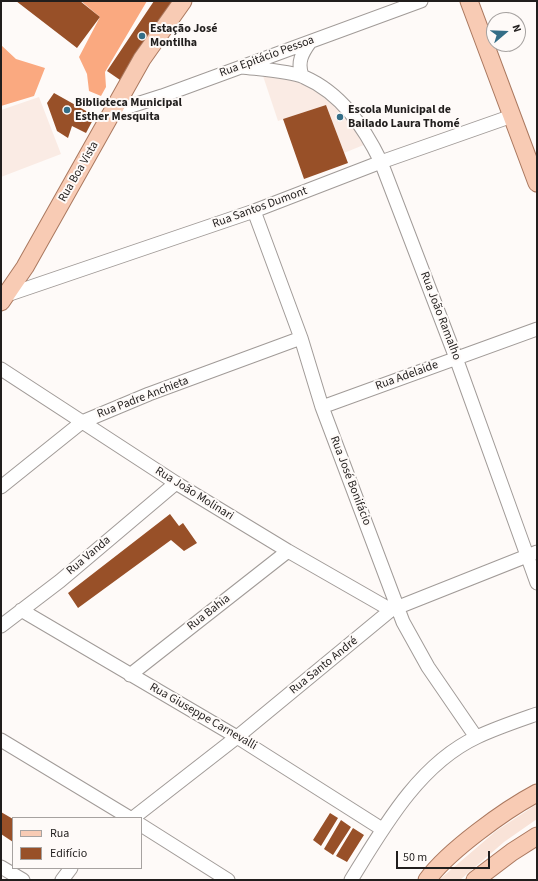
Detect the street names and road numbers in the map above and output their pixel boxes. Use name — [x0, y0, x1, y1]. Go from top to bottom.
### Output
street label: Rua Epitácio Pessoa — [218, 33, 316, 81]
street label: Rua Boa Vista — [56, 139, 102, 205]
street label: Rua Santos Dumont — [211, 184, 309, 232]
street label: Rua João Ramalho — [416, 270, 464, 362]
street label: Rua Adelaide — [374, 358, 440, 394]
street label: Rua Padre Anchieta — [95, 374, 191, 422]
street label: Rua José Bonifácio — [326, 434, 374, 528]
street label: Rua João Molinari — [152, 464, 236, 524]
street label: Rua Vanda — [64, 533, 114, 579]
street label: Rua Bahia — [185, 592, 233, 634]
street label: Rua Santo André — [287, 634, 361, 698]
street label: Rua Giuseppe Carnevalli — [147, 680, 259, 754]

